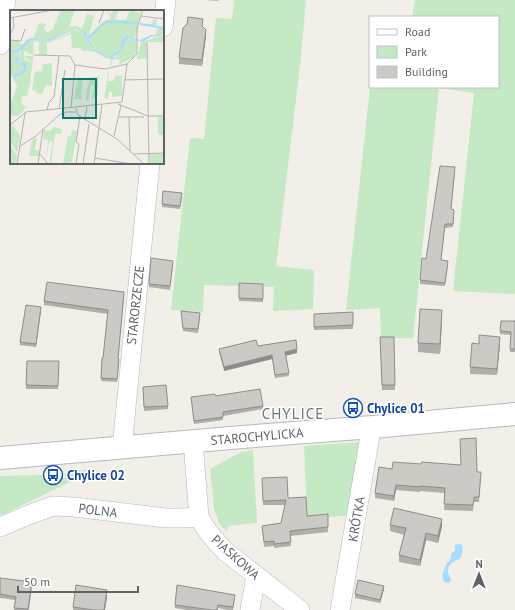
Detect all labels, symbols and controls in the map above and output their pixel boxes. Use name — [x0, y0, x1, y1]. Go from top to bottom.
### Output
inset map — [10, 10, 164, 164]
legend — [369, 16, 499, 88]
text: Road — [405, 24, 430, 39]
text: Park — [405, 44, 427, 59]
text: Building — [405, 64, 448, 79]
street label: STARORZECZE — [123, 265, 148, 346]
bus stop icon: Chylice 01 — [342, 397, 364, 419]
place label: Chylice 01 — [367, 400, 425, 417]
district label: CHYLICE — [262, 404, 324, 423]
street label: STAROCHYLICKA — [210, 424, 305, 449]
bus stop icon: Chylice 02 — [42, 464, 64, 486]
place label: Chylice 02 — [67, 467, 125, 484]
street label: KRÓTKA — [344, 495, 369, 543]
street label: POLNA — [78, 500, 119, 521]
street label: PIASKOWA — [208, 531, 264, 584]
north arrow — [459, 554, 499, 594]
text: N — [475, 557, 483, 571]
scale bar — [18, 568, 138, 594]
text: 50 m — [24, 574, 50, 589]

